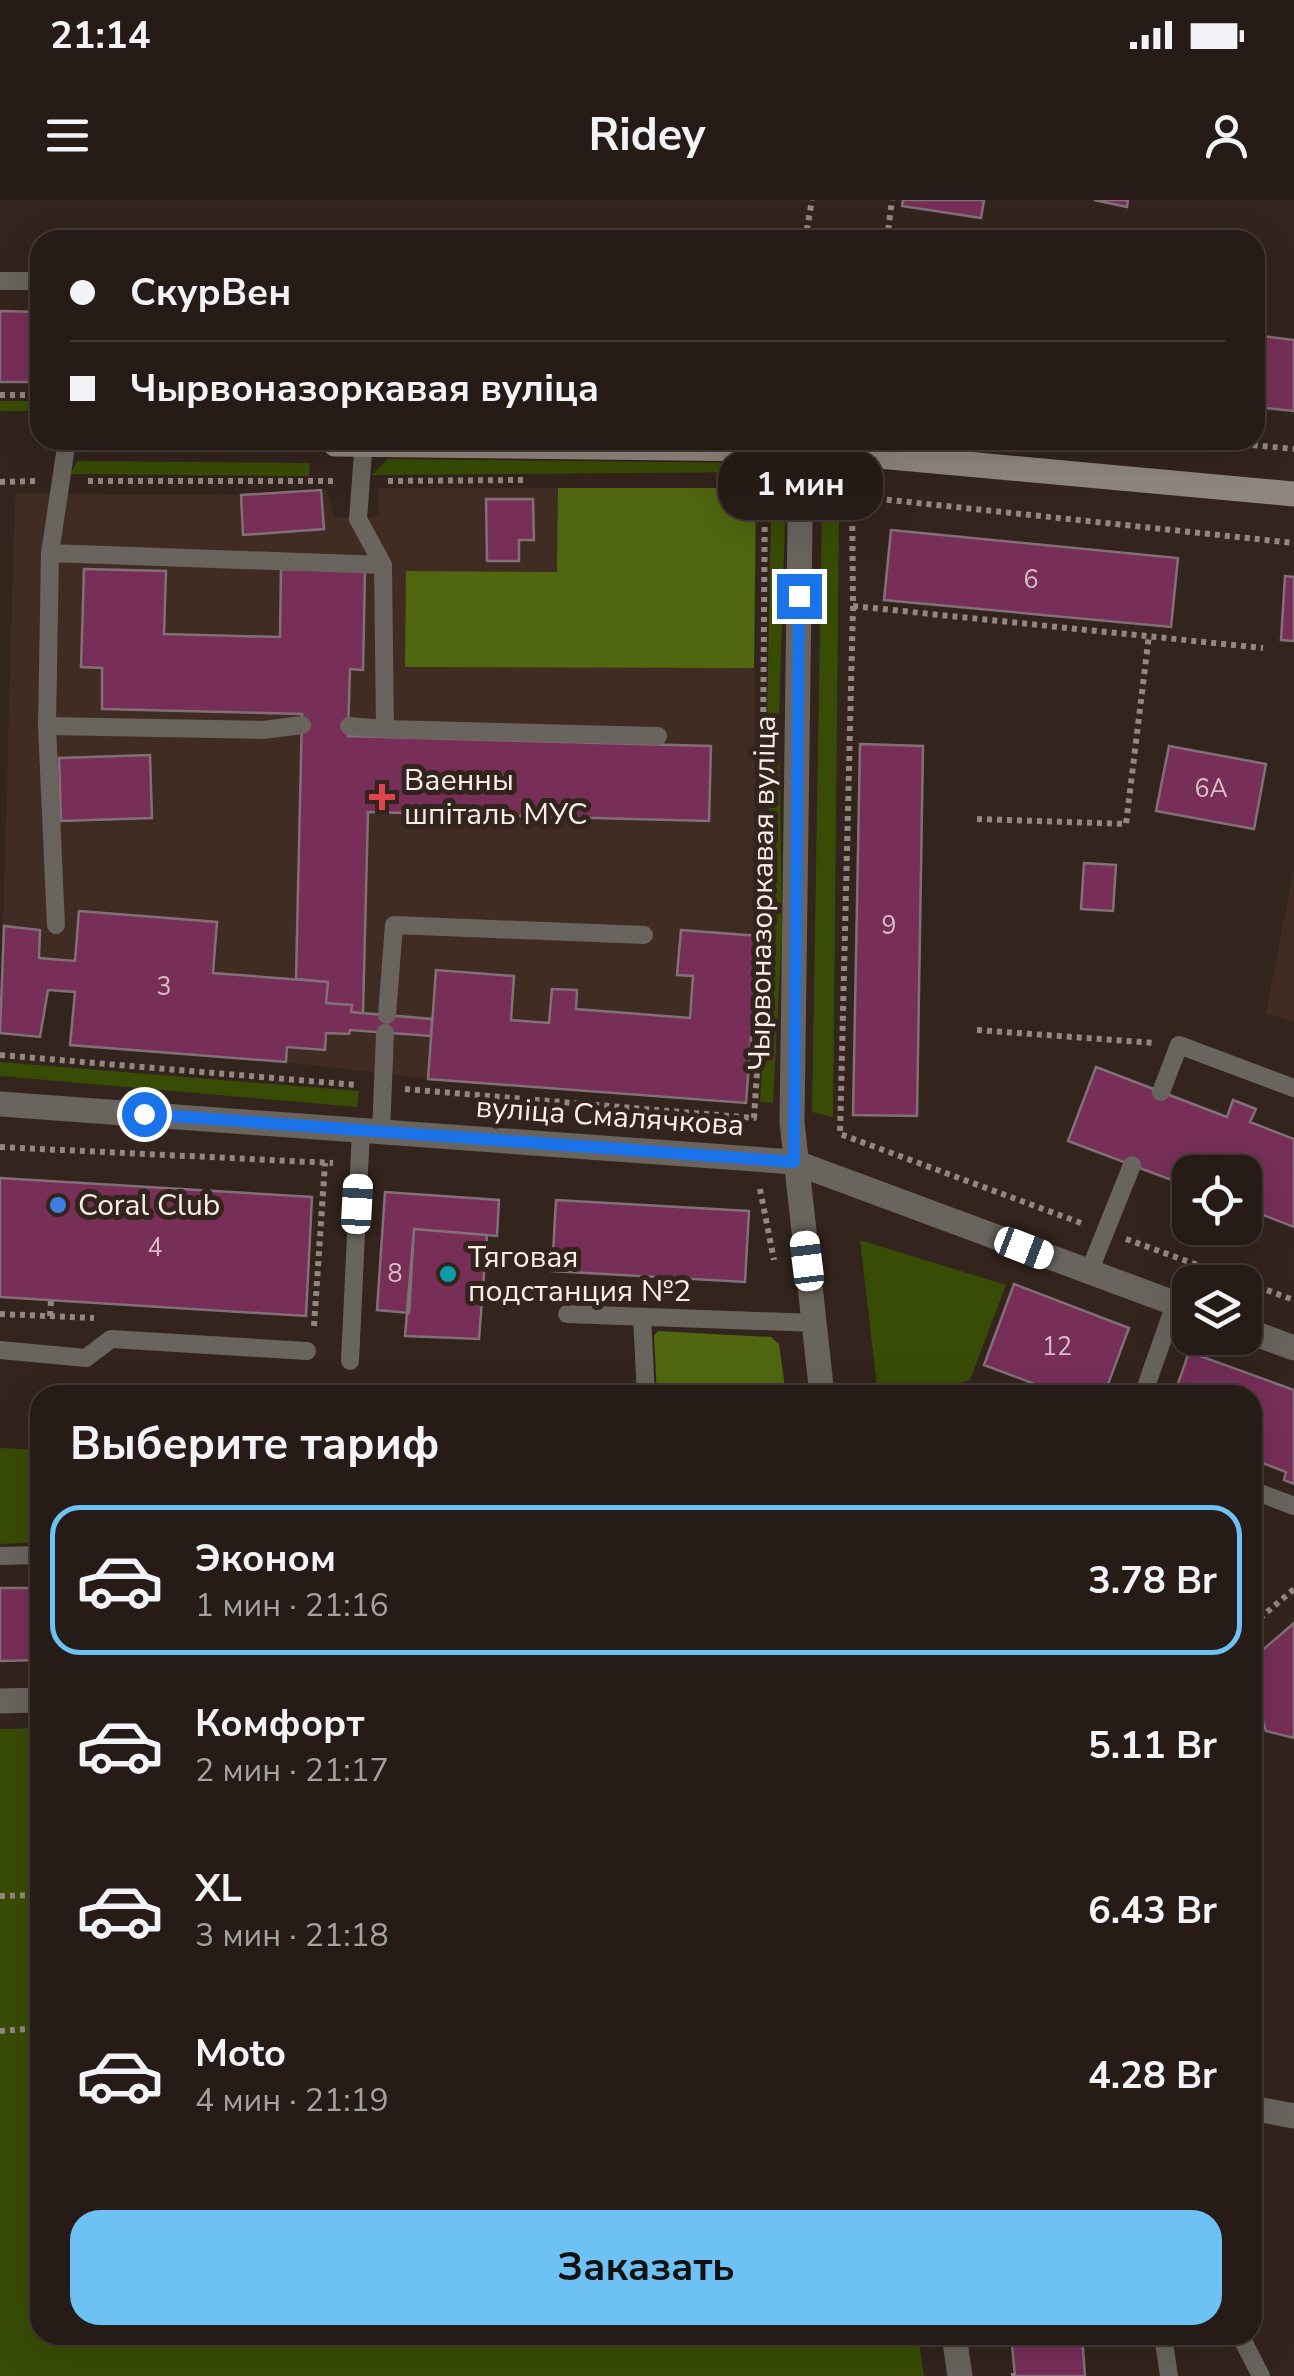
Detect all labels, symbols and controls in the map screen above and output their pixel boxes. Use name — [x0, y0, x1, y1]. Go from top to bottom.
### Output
text: 21:14 — [50, 10, 151, 61]
text: Ridey — [588, 105, 706, 166]
icon: menu — [40, 108, 95, 163]
icon: person — [1199, 108, 1254, 163]
text: СкурВен — [130, 267, 291, 318]
text: Чырвоназоркавая вуліца — [130, 363, 599, 414]
callout: 1 мин — [716, 451, 882, 521]
text: 1 мин — [756, 463, 845, 506]
house number: 6 — [1023, 563, 1039, 597]
route end — [777, 574, 822, 619]
street label: Чырвоназоркавая вуліца — [739, 715, 786, 1071]
place label: Ваенны шпіталь МУС — [404, 760, 588, 835]
house number: 6А — [1194, 772, 1228, 806]
marker: Ваенны шпіталь МУС — [369, 784, 395, 810]
house number: 9 — [881, 909, 897, 943]
house number: 3 — [156, 970, 172, 1004]
street label: вуліца Смалячкова — [474, 1087, 746, 1146]
route start — [122, 1092, 167, 1137]
map controls — [1172, 1155, 1262, 1355]
button: locate — [1172, 1155, 1262, 1245]
car — [340, 1173, 374, 1235]
place label: Coral Club — [78, 1185, 220, 1226]
marker: Coral Club — [47, 1194, 69, 1216]
car — [991, 1223, 1057, 1273]
car — [788, 1229, 826, 1293]
house number: 4 — [147, 1231, 163, 1265]
place label: Тяговая подстанция №2 — [468, 1237, 691, 1312]
house number: 8 — [387, 1257, 403, 1291]
marker: Тяговая подстанция №2 — [437, 1263, 459, 1285]
button: layers — [1172, 1265, 1262, 1355]
house number: 12 — [1042, 1330, 1072, 1364]
text: Выберите тариф — [70, 1414, 440, 1475]
text: Эконом — [195, 1533, 336, 1584]
icon: car — [75, 1535, 165, 1625]
text: 3.78 Br — [1088, 1555, 1217, 1606]
text: 1 мин · 21:16 — [195, 1584, 389, 1627]
text: Комфорт — [195, 1698, 364, 1749]
icon: car — [75, 1700, 165, 1790]
text: 5.11 Br — [1088, 1720, 1217, 1771]
text: 2 мин · 21:17 — [195, 1749, 389, 1792]
text: XL — [195, 1863, 242, 1914]
icon: car — [75, 1865, 165, 1955]
text: 6.43 Br — [1088, 1885, 1217, 1936]
text: 3 мин · 21:18 — [195, 1914, 389, 1957]
text: Moto — [195, 2028, 286, 2079]
icon: car — [75, 2030, 165, 2120]
text: 4.28 Br — [1088, 2050, 1217, 2101]
text: 4 мин · 21:19 — [195, 2079, 389, 2122]
button: Заказать — [70, 2210, 1222, 2325]

